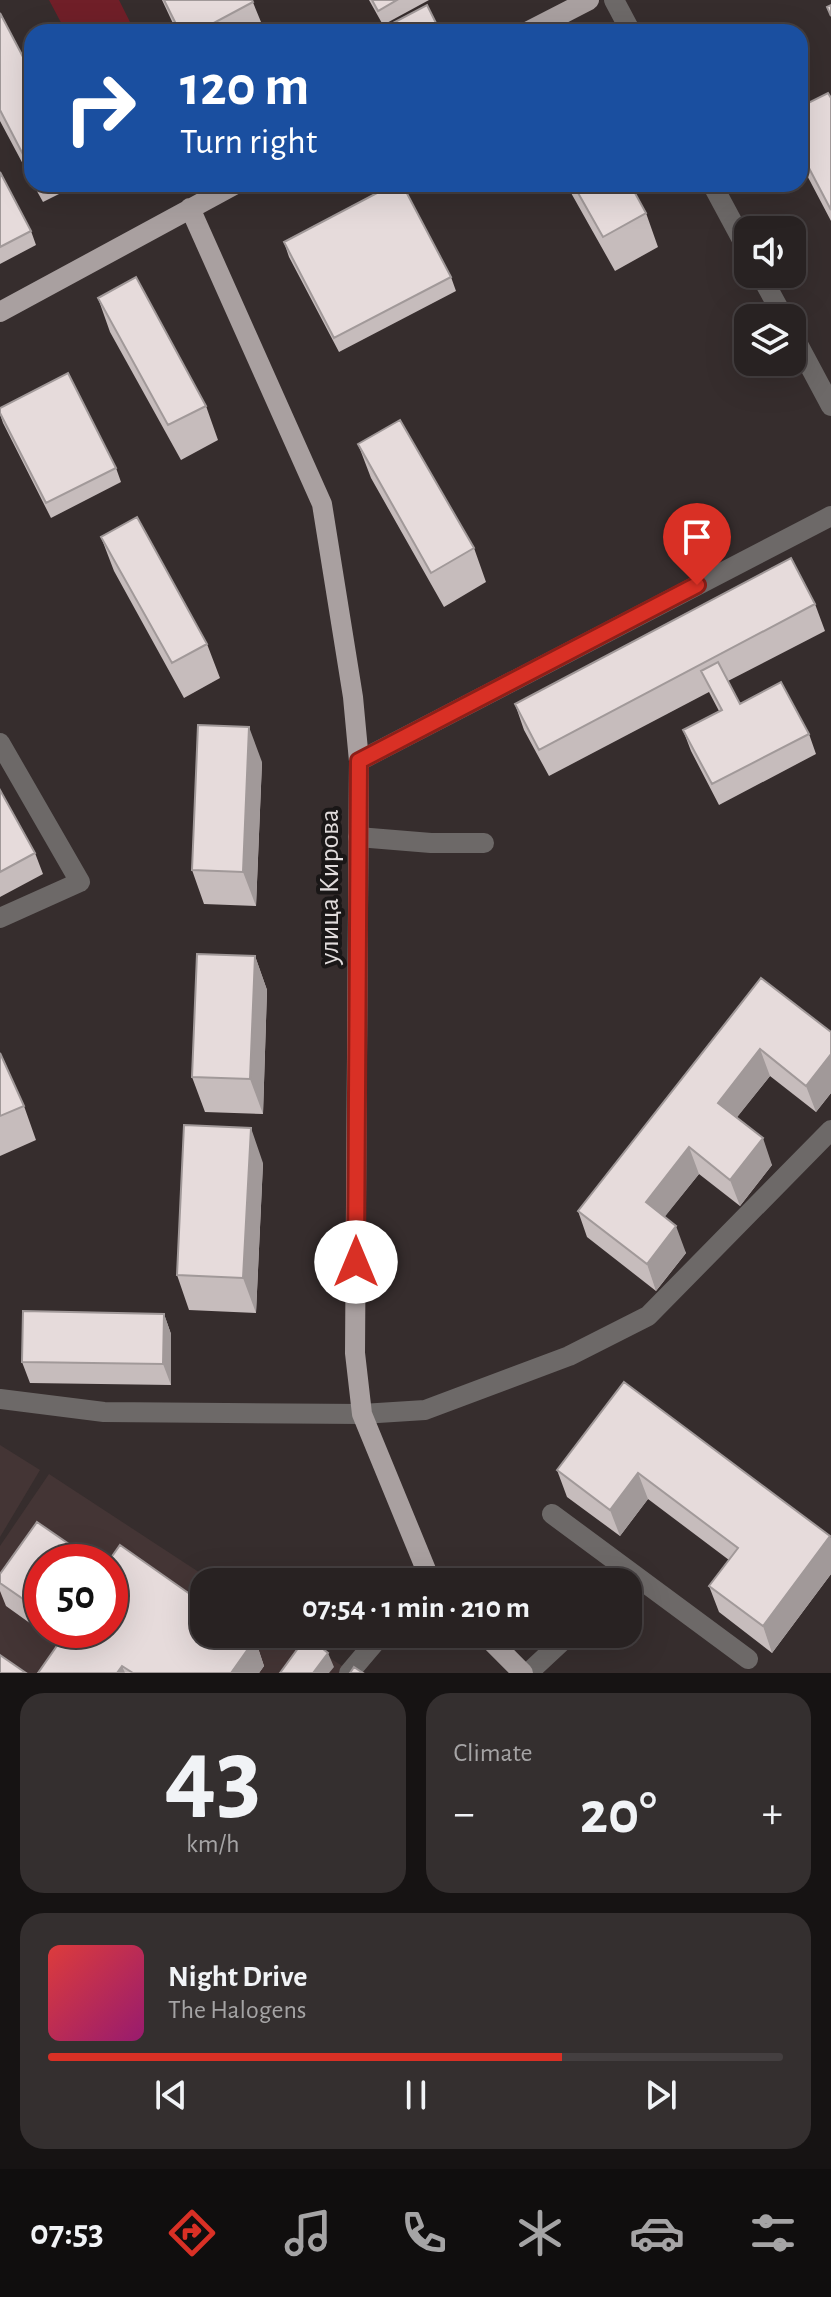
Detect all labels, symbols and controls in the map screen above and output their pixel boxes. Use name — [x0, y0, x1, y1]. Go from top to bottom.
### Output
icon: right — [48, 56, 152, 160]
text: 120 m — [180, 59, 309, 115]
text: Turn right — [180, 124, 317, 160]
map controls — [734, 216, 806, 376]
button: sound — [734, 216, 806, 288]
button: layers — [734, 304, 806, 376]
pin — [663, 503, 731, 585]
icon: arrive — [675, 515, 719, 559]
street label: улица Кирова — [316, 809, 344, 966]
position arrow — [314, 1220, 398, 1304]
speed limit sign: 50 — [24, 1544, 128, 1648]
text: 07:54 · 1 min · 210 m — [302, 1593, 530, 1623]
text: 43 — [164, 1725, 261, 1829]
text: Climate — [454, 1740, 532, 1766]
text: 20° — [580, 1784, 657, 1844]
text: − — [454, 1792, 475, 1836]
text: + — [762, 1792, 783, 1836]
text: km/h — [186, 1831, 240, 1857]
text: Night Drive — [168, 1962, 307, 1992]
text: The Halogens — [168, 1997, 306, 2023]
icon: previous — [149, 2073, 193, 2117]
icon: pause — [394, 2073, 438, 2117]
icon: next — [639, 2073, 683, 2117]
icon: directions — [164, 2205, 220, 2261]
icon: music — [280, 2205, 336, 2261]
icon: phone — [396, 2205, 452, 2261]
icon: climate — [512, 2205, 568, 2261]
icon: car — [629, 2205, 685, 2261]
icon: filters — [745, 2205, 801, 2261]
text: 07:53 — [30, 2215, 104, 2251]

